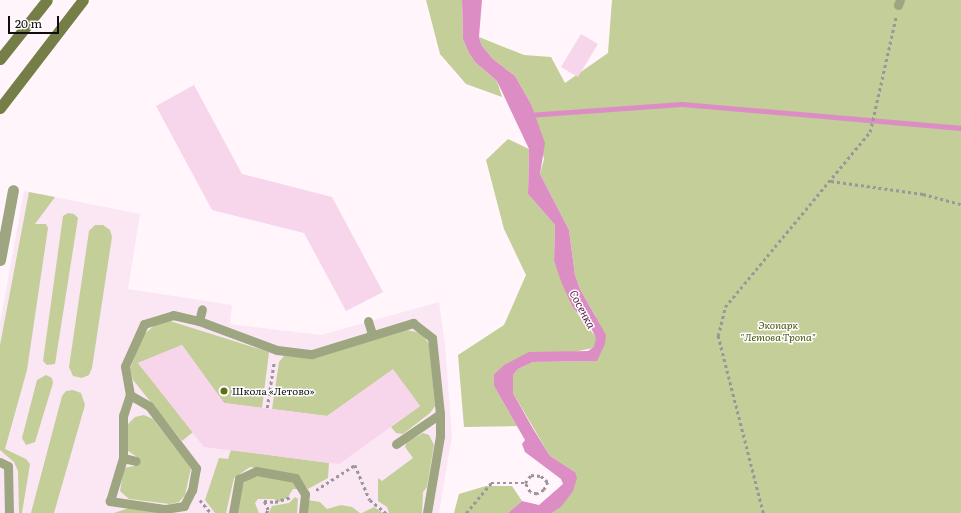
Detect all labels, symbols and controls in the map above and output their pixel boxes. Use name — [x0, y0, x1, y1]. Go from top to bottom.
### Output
scale bar — [10, 8, 61, 34]
text: 20 m — [15, 14, 42, 32]
water label: Сосенка — [567, 288, 599, 330]
park label: Экопарк "Летова Тропа" — [740, 318, 816, 342]
place label: Школа «Летово» — [232, 385, 315, 397]
marker: Школа «Летово» — [219, 386, 229, 396]

